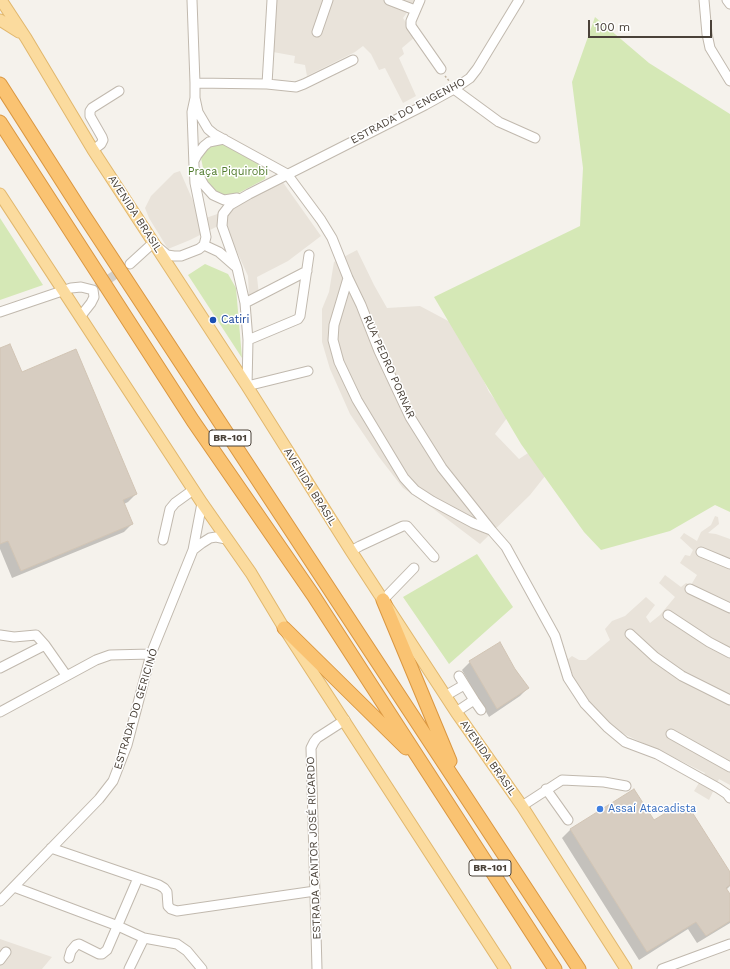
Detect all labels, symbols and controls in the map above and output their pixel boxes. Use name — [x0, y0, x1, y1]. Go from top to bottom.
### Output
scale bar — [590, 12, 714, 38]
text: 100 m — [595, 20, 630, 34]
street label: ESTRADA DO ENGENHO — [348, 75, 468, 147]
park label: Praça Piquirobi — [188, 165, 268, 179]
street label: AVENIDA BRASIL — [105, 173, 165, 255]
place label: Catiri — [221, 313, 250, 327]
street label: RUA PEDRO PORNAR — [360, 313, 418, 421]
marker: Catiri — [208, 315, 218, 325]
road number: BR-101 — [209, 430, 251, 446]
street label: AVENIDA BRASIL — [281, 446, 339, 528]
street label: ESTRADA DO GERICINÓ — [111, 647, 161, 771]
street label: AVENIDA BRASIL — [457, 718, 519, 798]
street label: ESTRADA CANTOR JOSÉ RICARDO — [304, 756, 324, 940]
place label: Assaí Atacadista — [608, 802, 696, 816]
marker: Assaí Atacadista — [595, 804, 605, 814]
road number: BR-101 — [469, 860, 511, 876]

